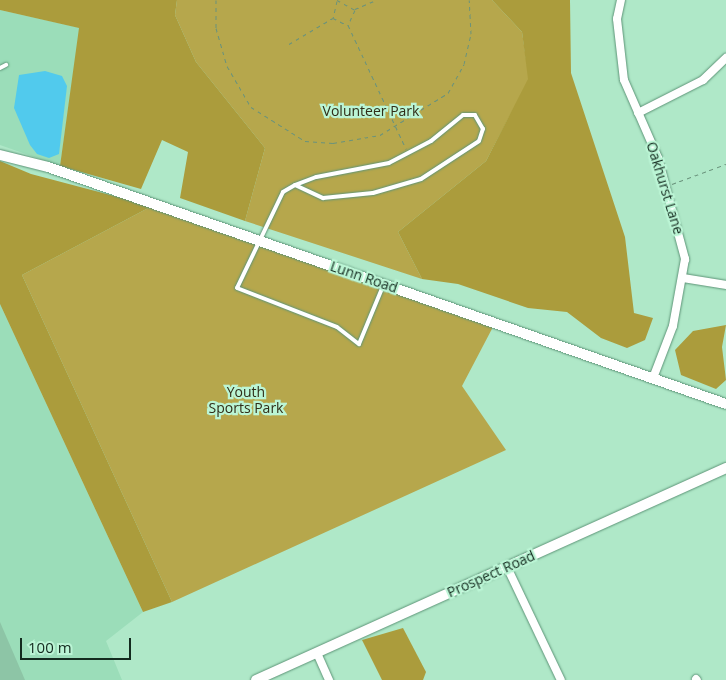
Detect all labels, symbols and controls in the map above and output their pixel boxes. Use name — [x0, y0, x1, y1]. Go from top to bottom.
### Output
park label: Volunteer Park — [323, 103, 419, 119]
street label: Oakhurst Lane — [643, 140, 687, 236]
street label: Lunn Road — [328, 258, 400, 296]
park label: Youth Sports Park — [209, 384, 283, 417]
street label: Prospect Road — [444, 547, 538, 601]
scale bar — [22, 628, 134, 660]
text: 100 m — [28, 637, 72, 657]

